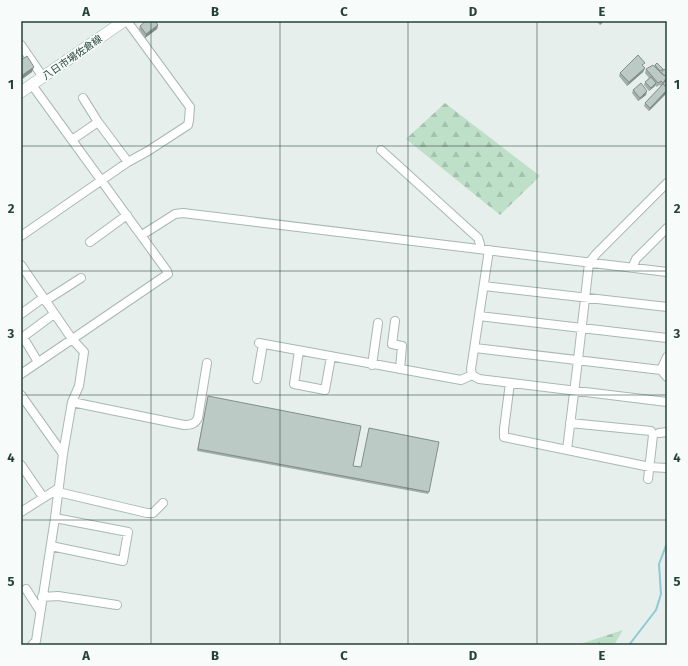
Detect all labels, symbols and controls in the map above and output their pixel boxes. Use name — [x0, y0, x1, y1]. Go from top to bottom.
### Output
text: A — [81, 4, 90, 19]
text: B — [211, 4, 219, 19]
text: C — [340, 4, 348, 19]
text: D — [469, 4, 478, 19]
text: E — [599, 4, 606, 19]
street label: 八日市場佐倉線 — [40, 33, 105, 83]
text: 1 — [8, 77, 14, 92]
text: 1 — [674, 77, 680, 92]
text: 2 — [8, 201, 15, 216]
text: 2 — [674, 201, 681, 216]
text: 3 — [7, 326, 15, 341]
text: 3 — [673, 326, 681, 341]
text: 4 — [7, 450, 15, 465]
text: 4 — [673, 450, 681, 465]
text: 5 — [8, 574, 15, 589]
text: 5 — [674, 574, 681, 589]
text: A — [81, 648, 90, 663]
text: B — [211, 648, 219, 663]
text: C — [340, 648, 348, 663]
text: D — [469, 648, 478, 663]
text: E — [599, 648, 606, 663]

